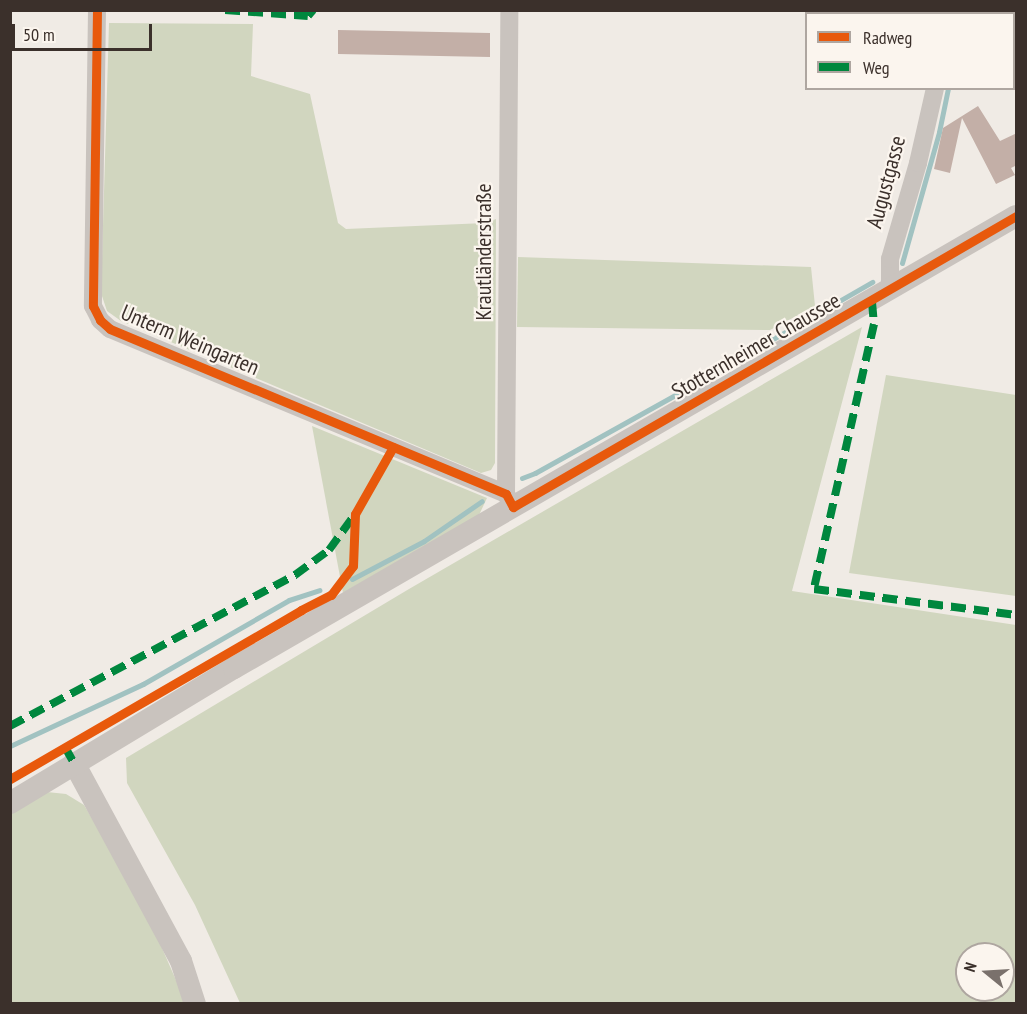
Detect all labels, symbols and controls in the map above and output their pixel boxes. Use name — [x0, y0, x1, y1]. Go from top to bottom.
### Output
scale bar — [15, 12, 154, 50]
legend — [805, 12, 1015, 90]
text: 50 m — [23, 23, 55, 46]
text: Radweg — [863, 26, 912, 49]
text: Weg — [863, 56, 890, 79]
street label: Augustgasse — [861, 133, 911, 231]
street label: Krautländerstraße — [471, 183, 497, 321]
street label: Stotternheimer Chaussee — [667, 287, 845, 405]
street label: Unterm Weingarten — [117, 299, 263, 381]
north arrow — [955, 942, 1015, 1002]
text: N — [959, 960, 981, 974]

